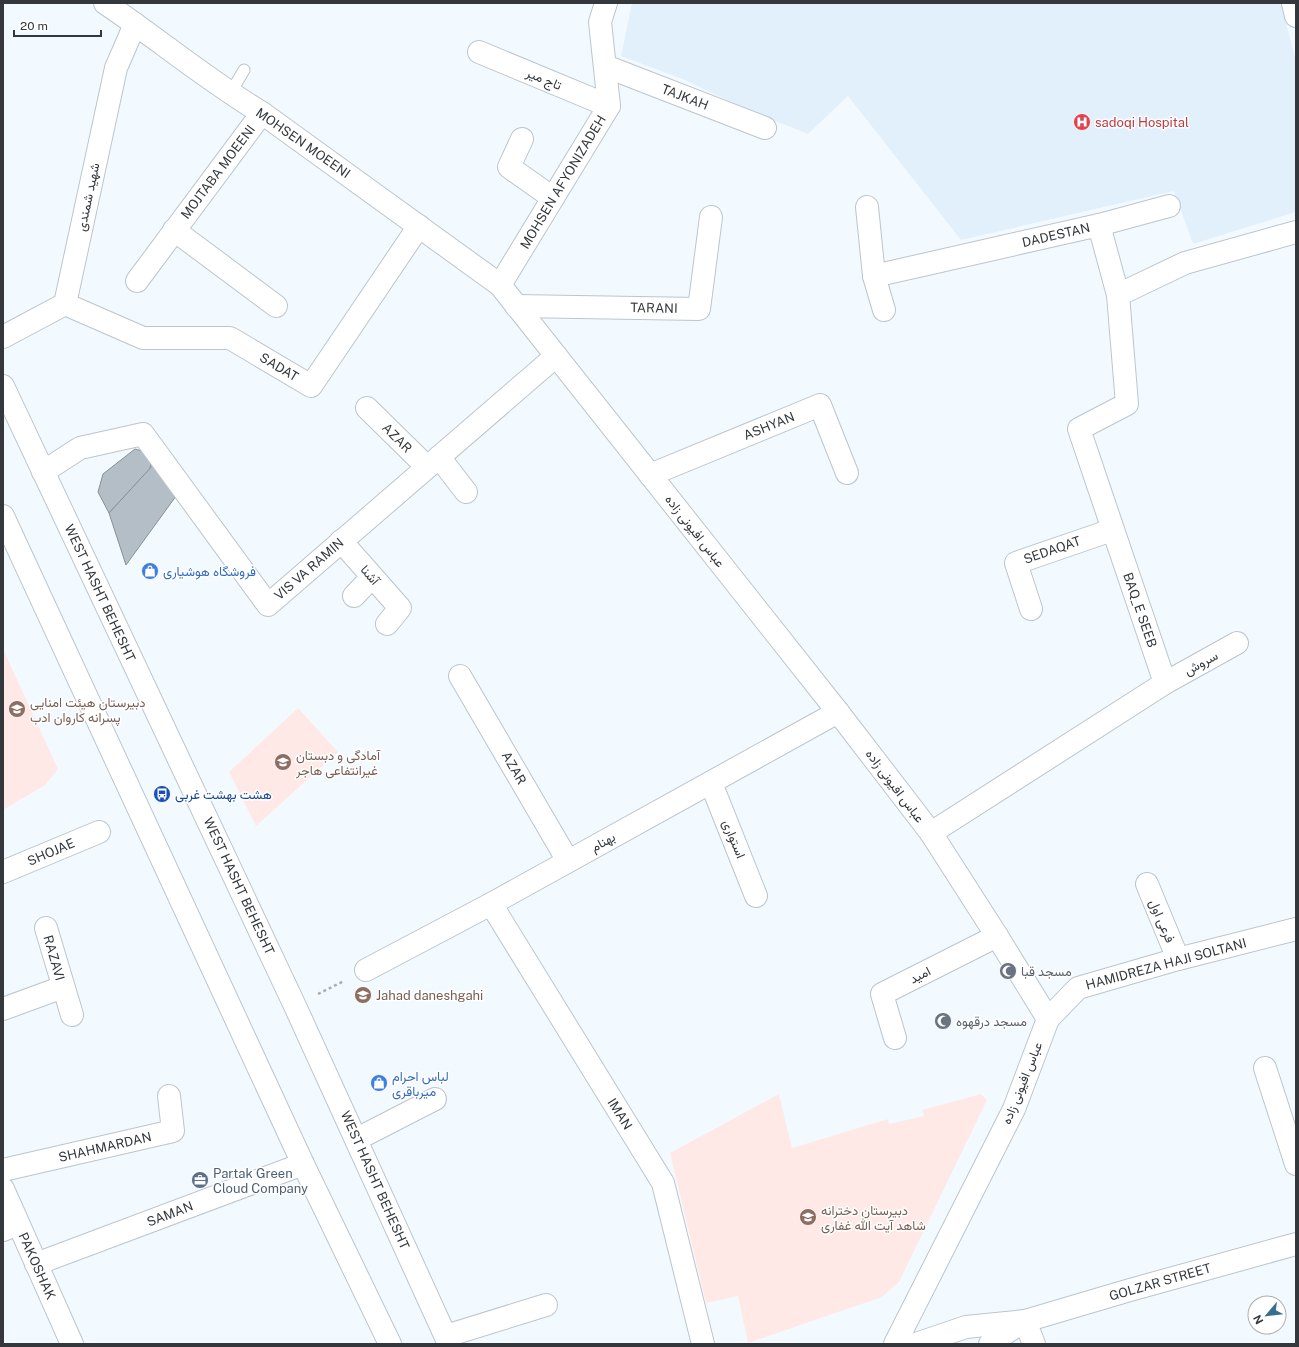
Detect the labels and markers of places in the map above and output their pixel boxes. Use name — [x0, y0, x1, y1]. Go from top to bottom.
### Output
hospital icon: sadoqi Hospital — [1072, 112, 1092, 132]
place label: sadoqi Hospital — [1095, 115, 1189, 130]
shop icon: فروشگاه هوشیاری — [140, 561, 160, 581]
place label: فروشگاه هوشیاری — [163, 564, 256, 580]
place label: دبیرستان هیئت امنایی پسرانه کاروان ادب — [30, 695, 145, 727]
school or university icon: دبیرستان هیئت امنایی پسرانه کاروان ادب — [7, 699, 27, 719]
place label: آمادگی و دبستان غیرانتفاعی هاجر — [295, 748, 381, 779]
school or university icon: آمادگی و دبستان غیرانتفاعی هاجر — [273, 752, 293, 772]
bus stop icon: هشت بهشت غربی — [152, 784, 172, 804]
place label: هشت بهشت غربی — [175, 787, 272, 803]
mosque icon: مسجد قبا — [998, 961, 1018, 981]
place label: مسجد قبا — [1021, 964, 1072, 979]
school or university icon: Jahad daneshgahi — [353, 985, 373, 1005]
place label: Jahad daneshgahi — [376, 988, 483, 1003]
mosque icon: مسجد درقهوه — [933, 1011, 953, 1031]
place label: مسجد درقهوه — [956, 1014, 1027, 1030]
place label: لباس احرام میرباقری — [392, 1069, 449, 1100]
shop icon: لباس احرام میرباقری — [369, 1073, 389, 1093]
place label: Partak Green Cloud Company — [213, 1166, 308, 1196]
office icon: Partak Green Cloud Company — [190, 1170, 210, 1190]
place label: دبیرستان دخترانه شاهد آیت الله غفاری — [821, 1203, 926, 1234]
school or university icon: دبیرستان دخترانه شاهد آیت الله غفاری — [798, 1207, 818, 1227]

